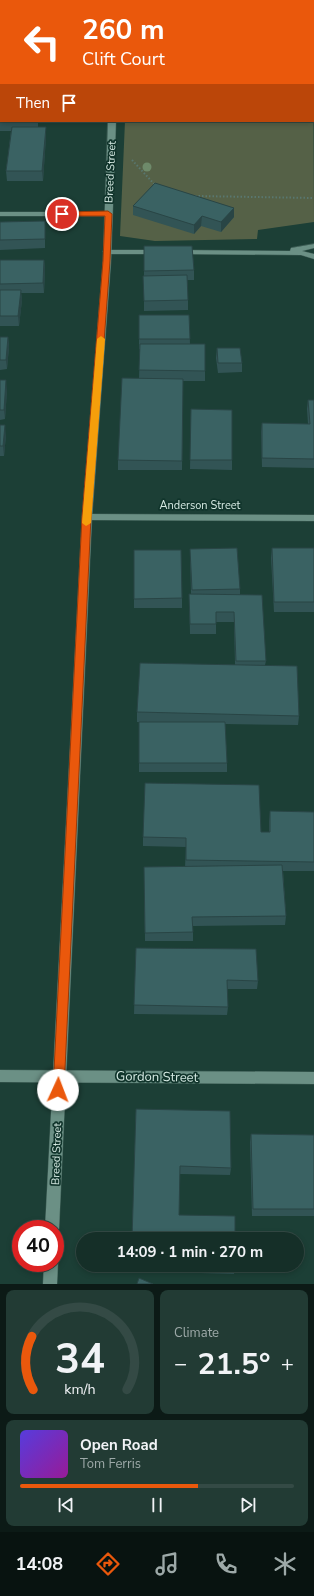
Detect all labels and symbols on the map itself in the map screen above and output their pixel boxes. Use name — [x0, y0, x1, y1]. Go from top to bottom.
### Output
street label: Breed Street — [101, 140, 120, 204]
pin — [45, 197, 79, 231]
street label: Anderson Street — [160, 498, 241, 513]
street label: Gordon Street — [116, 1067, 199, 1087]
position arrow — [37, 1069, 79, 1111]
street label: Breed Street — [48, 1122, 65, 1185]
speed limit sign: 40 — [12, 1220, 64, 1272]

